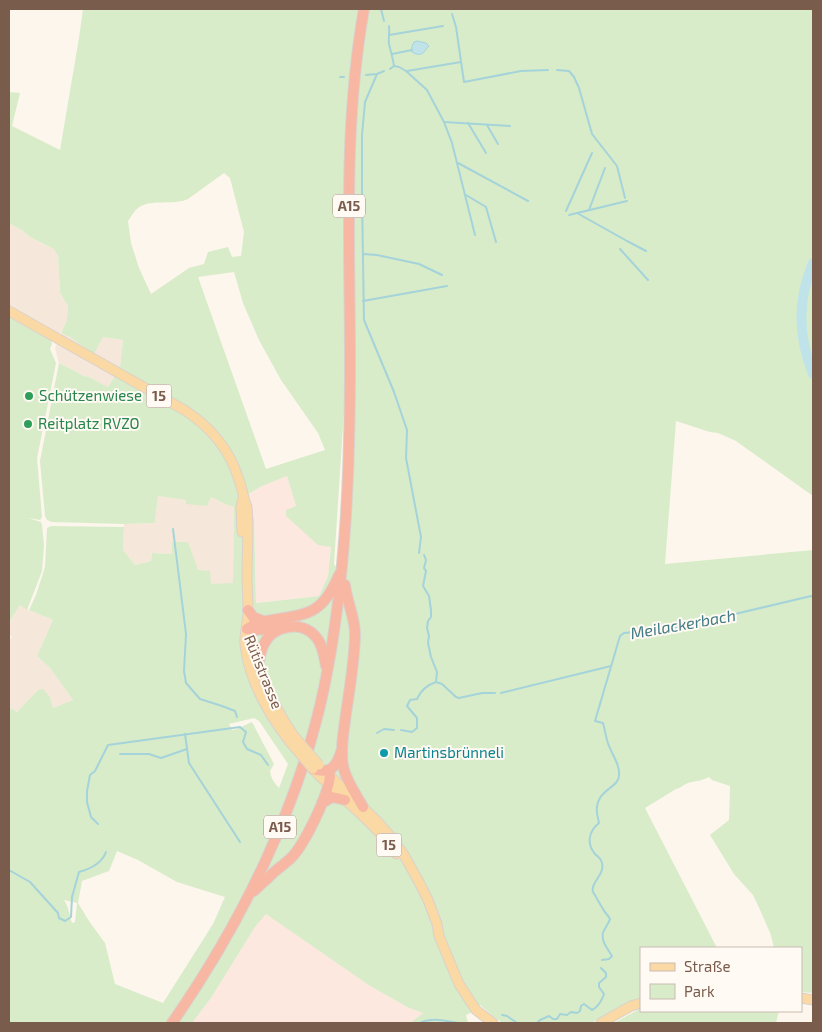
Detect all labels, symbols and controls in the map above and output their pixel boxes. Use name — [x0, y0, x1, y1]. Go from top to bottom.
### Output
road number: A15 — [333, 195, 365, 218]
road number: 15 — [146, 384, 172, 408]
place label: Schützenwiese — [39, 386, 142, 404]
marker: Schützenwiese — [23, 390, 35, 402]
place label: Reitplatz RVZO — [38, 414, 140, 432]
marker: Reitplatz RVZO — [22, 418, 34, 430]
water label: Meilackerbach — [629, 605, 737, 642]
street label: Rütistrasse — [241, 632, 287, 711]
place label: Martinsbrünneli — [394, 743, 504, 761]
marker: Martinsbrünneli — [378, 747, 390, 759]
road number: A15 — [264, 816, 296, 839]
road number: 15 — [376, 834, 402, 856]
legend — [640, 947, 802, 1012]
text: Straße — [684, 957, 730, 975]
text: Park — [684, 982, 715, 1000]

